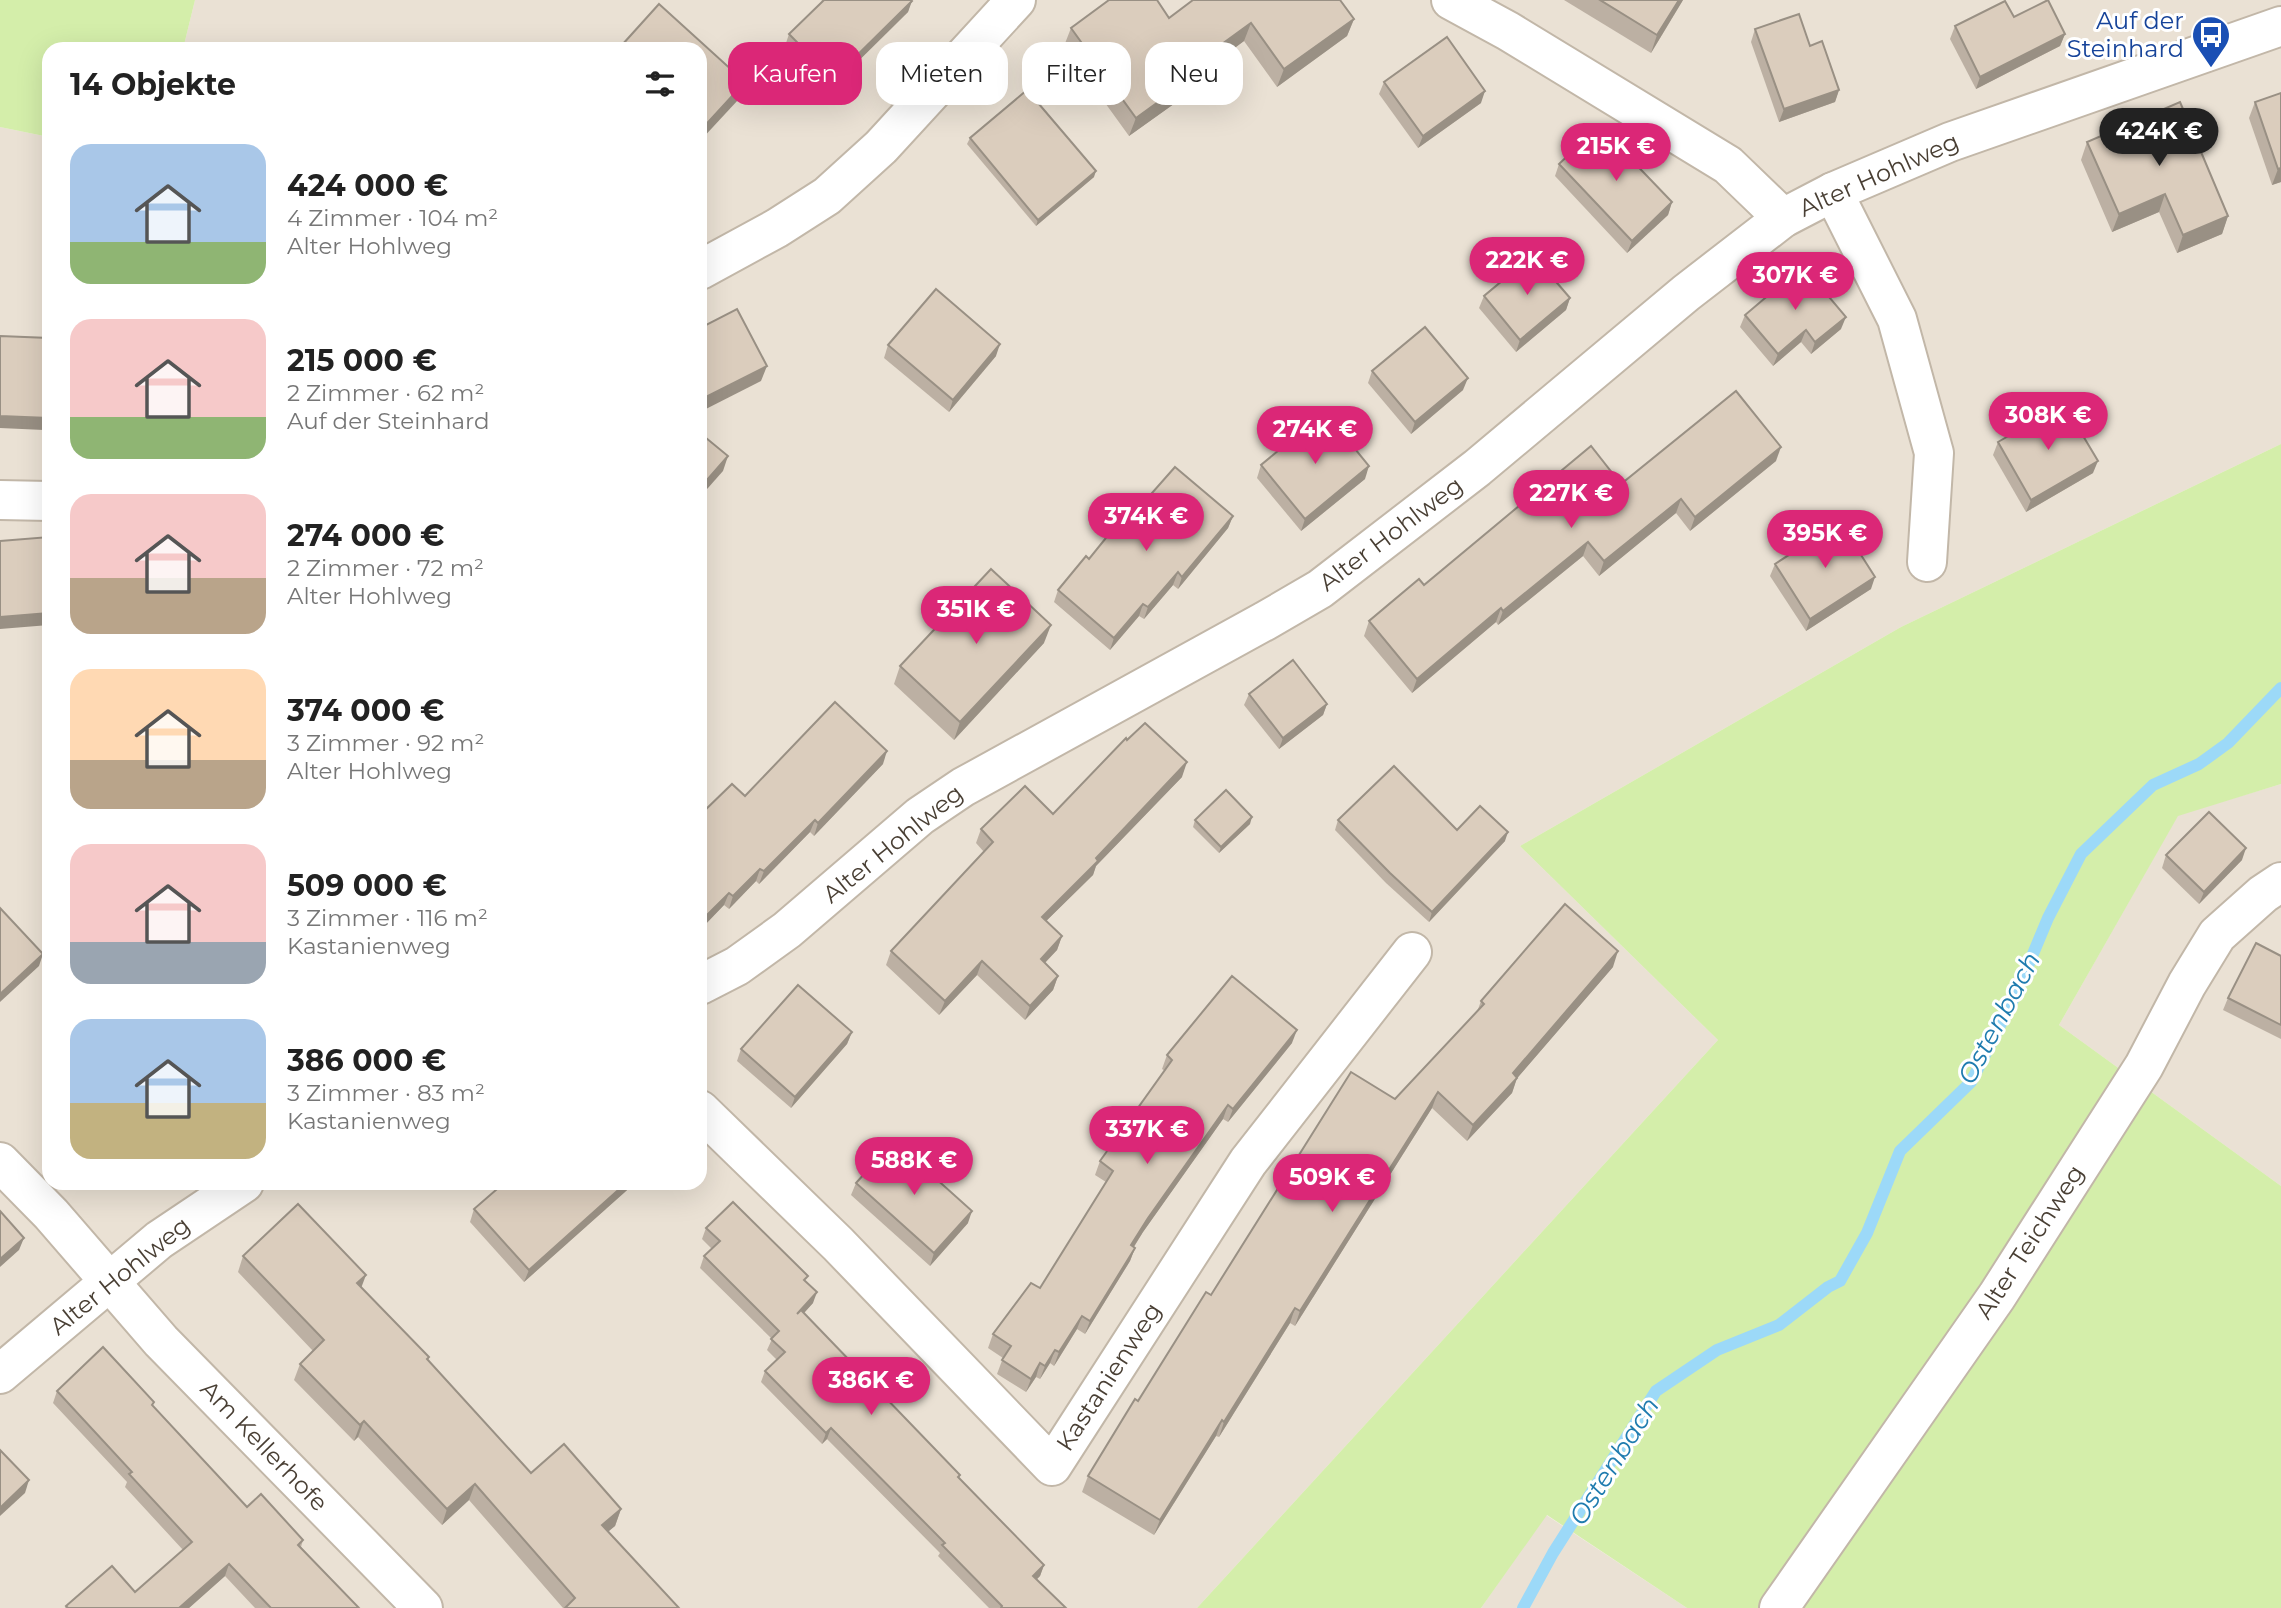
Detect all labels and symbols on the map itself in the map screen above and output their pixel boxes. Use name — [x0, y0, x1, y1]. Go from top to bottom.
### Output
place label: Auf der Steinhard — [2067, 6, 2184, 63]
bus stop icon: Auf der Steinhard — [2190, 14, 2232, 69]
pin: 424K € — [2102, 108, 2216, 168]
pin: 215K € — [1559, 124, 1673, 183]
street label: Alter Hohlweg — [1794, 126, 1963, 223]
pin: 222K € — [1470, 238, 1584, 297]
pin: 307K € — [1738, 252, 1852, 312]
pin: 308K € — [1991, 392, 2105, 452]
pin: 274K € — [1258, 406, 1372, 466]
street label: Alter Hohlweg — [1313, 470, 1468, 597]
pin: 227K € — [1514, 470, 1628, 530]
pin: 374K € — [1089, 494, 1203, 553]
pin: 395K € — [1768, 510, 1882, 570]
pin: 351K € — [919, 586, 1033, 646]
street label: Alter Hohlweg — [817, 778, 969, 909]
water label: Ostenbach — [1951, 946, 2047, 1090]
pin: 337K € — [1090, 1106, 1204, 1166]
pin: 588K € — [857, 1138, 971, 1197]
pin: 509K € — [1275, 1154, 1389, 1214]
street label: Alter Teichweg — [1969, 1159, 2090, 1324]
street label: Alter Hohlweg — [44, 1210, 196, 1341]
street label: Kastanienweg — [1050, 1297, 1167, 1456]
pin: 386K € — [814, 1358, 928, 1417]
street label: Am Kellerhofe — [195, 1374, 334, 1517]
water label: Ostenbach — [1562, 1391, 1666, 1531]

